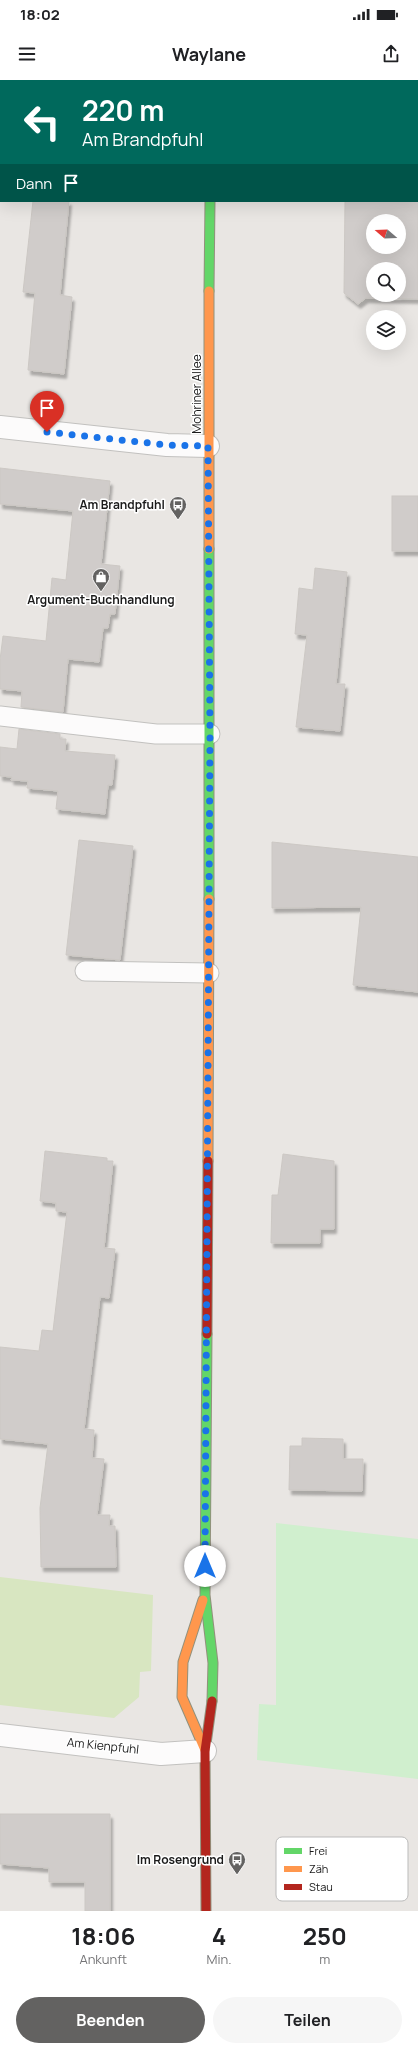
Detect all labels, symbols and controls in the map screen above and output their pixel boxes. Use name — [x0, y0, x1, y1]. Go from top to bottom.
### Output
text: 18:02 — [20, 4, 60, 25]
text: Waylane — [172, 42, 246, 66]
icon: menu — [16, 43, 38, 65]
icon: share — [380, 43, 402, 65]
text: 220 m — [82, 91, 165, 129]
icon: left — [16, 96, 68, 148]
text: Am Brandpfuhl — [82, 127, 203, 151]
icon: arrive — [60, 172, 82, 194]
text: Dann — [16, 173, 52, 194]
north arrow — [366, 214, 406, 254]
map controls — [366, 214, 406, 350]
button: search — [366, 262, 406, 302]
button: layers — [366, 310, 406, 350]
street label: Mohriner Allee — [188, 354, 205, 434]
pin — [30, 391, 64, 432]
icon: arrive — [36, 397, 58, 419]
bus stop icon: Am Brandpfuhl — [168, 495, 188, 520]
place label: Am Brandpfuhl — [80, 496, 165, 513]
shop icon: Argument-Buchhandlung — [91, 567, 111, 592]
place label: Argument-Buchhandlung — [27, 591, 175, 608]
position arrow — [184, 1545, 226, 1587]
street label: Am Kienpfuhl — [66, 1733, 140, 1758]
legend — [276, 1837, 408, 1901]
text: Frei — [309, 1843, 327, 1858]
bus stop icon: Im Rosengrund — [227, 1850, 247, 1875]
place label: Im Rosengrund — [137, 1851, 224, 1868]
text: Zäh — [309, 1861, 328, 1876]
text: Stau — [309, 1879, 333, 1894]
text: 18:06 — [71, 1919, 135, 1952]
text: 4 — [212, 1919, 226, 1952]
text: 250 — [303, 1919, 347, 1952]
text: Ankunft — [79, 1950, 127, 1968]
text: Min. — [206, 1950, 231, 1968]
text: m — [319, 1950, 330, 1968]
button: Beenden — [16, 1997, 205, 2043]
button: Teilen — [213, 1997, 402, 2043]

